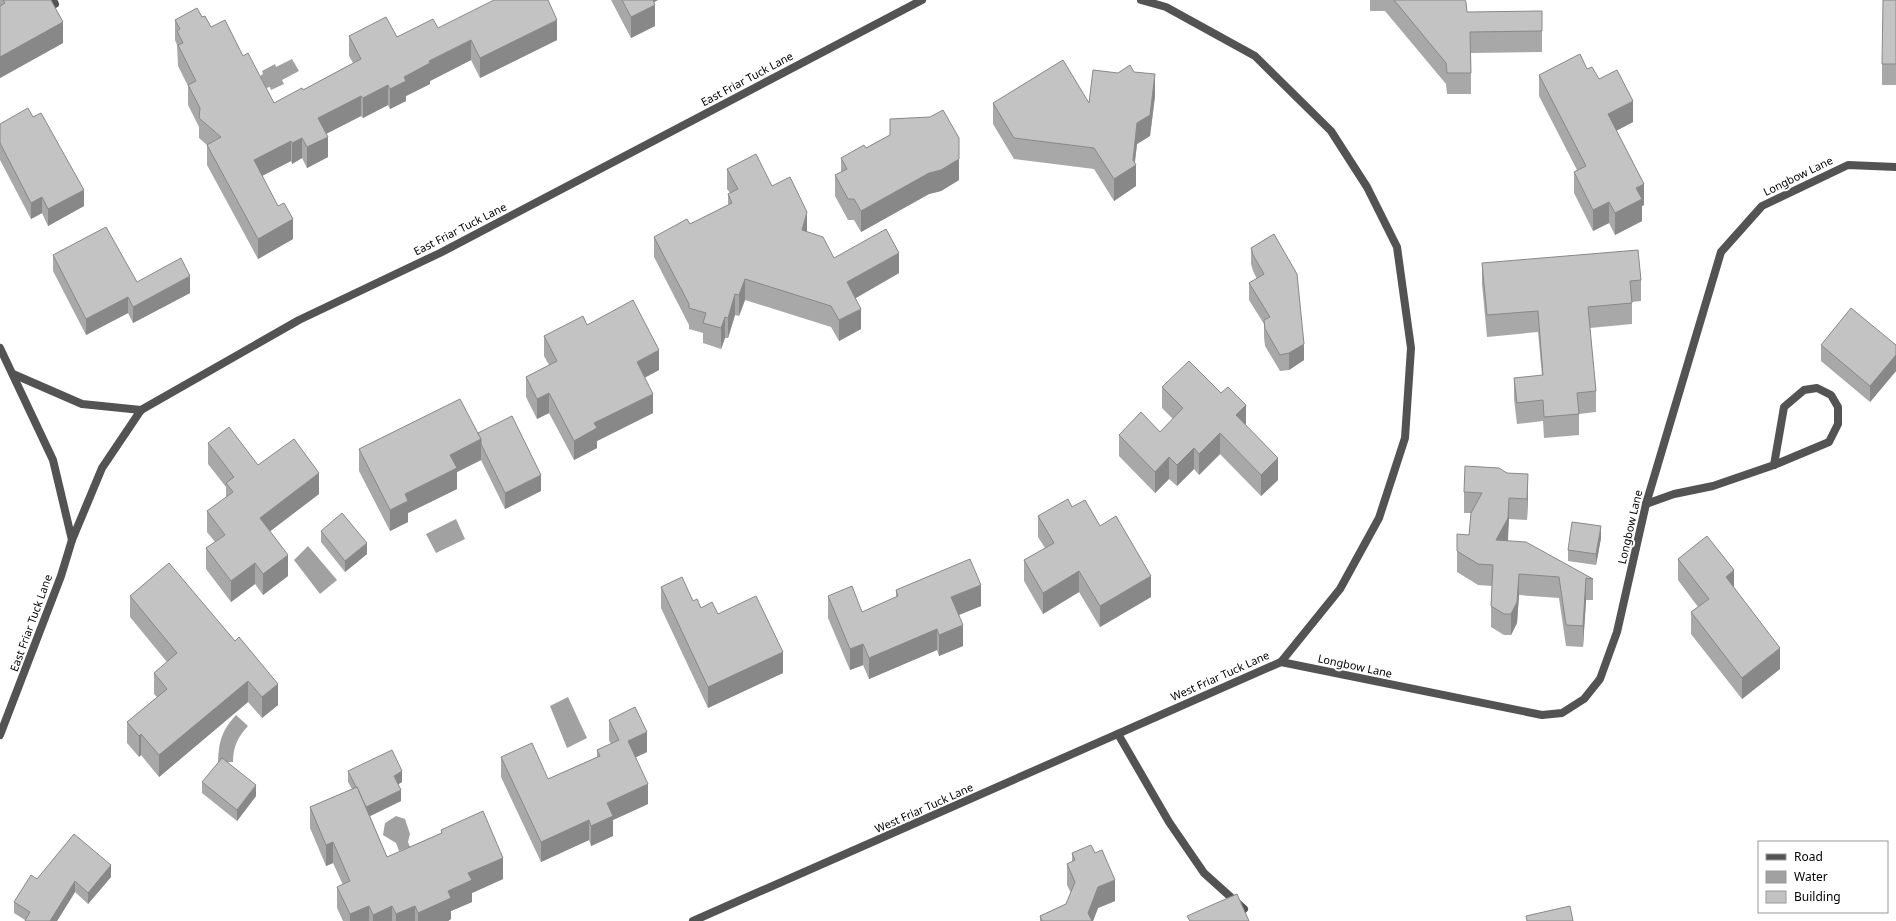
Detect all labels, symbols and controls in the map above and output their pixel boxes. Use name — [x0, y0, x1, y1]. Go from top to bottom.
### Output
street label: East Friar Tuck Lane — [698, 48, 795, 109]
street label: Longbow Lane — [1761, 152, 1835, 199]
street label: East Friar Tuck Lane — [411, 199, 509, 258]
street label: Longbow Lane — [1614, 488, 1645, 565]
street label: East Friar Tuck Lane — [6, 572, 55, 673]
street label: West Friar Tuck Lane — [1168, 647, 1271, 704]
street label: Longbow Lane — [1317, 650, 1394, 681]
street label: West Friar Tuck Lane — [872, 779, 975, 836]
legend — [1758, 841, 1888, 913]
text: Road — [1794, 848, 1823, 865]
text: Water — [1794, 868, 1828, 885]
text: Building — [1794, 888, 1841, 905]

